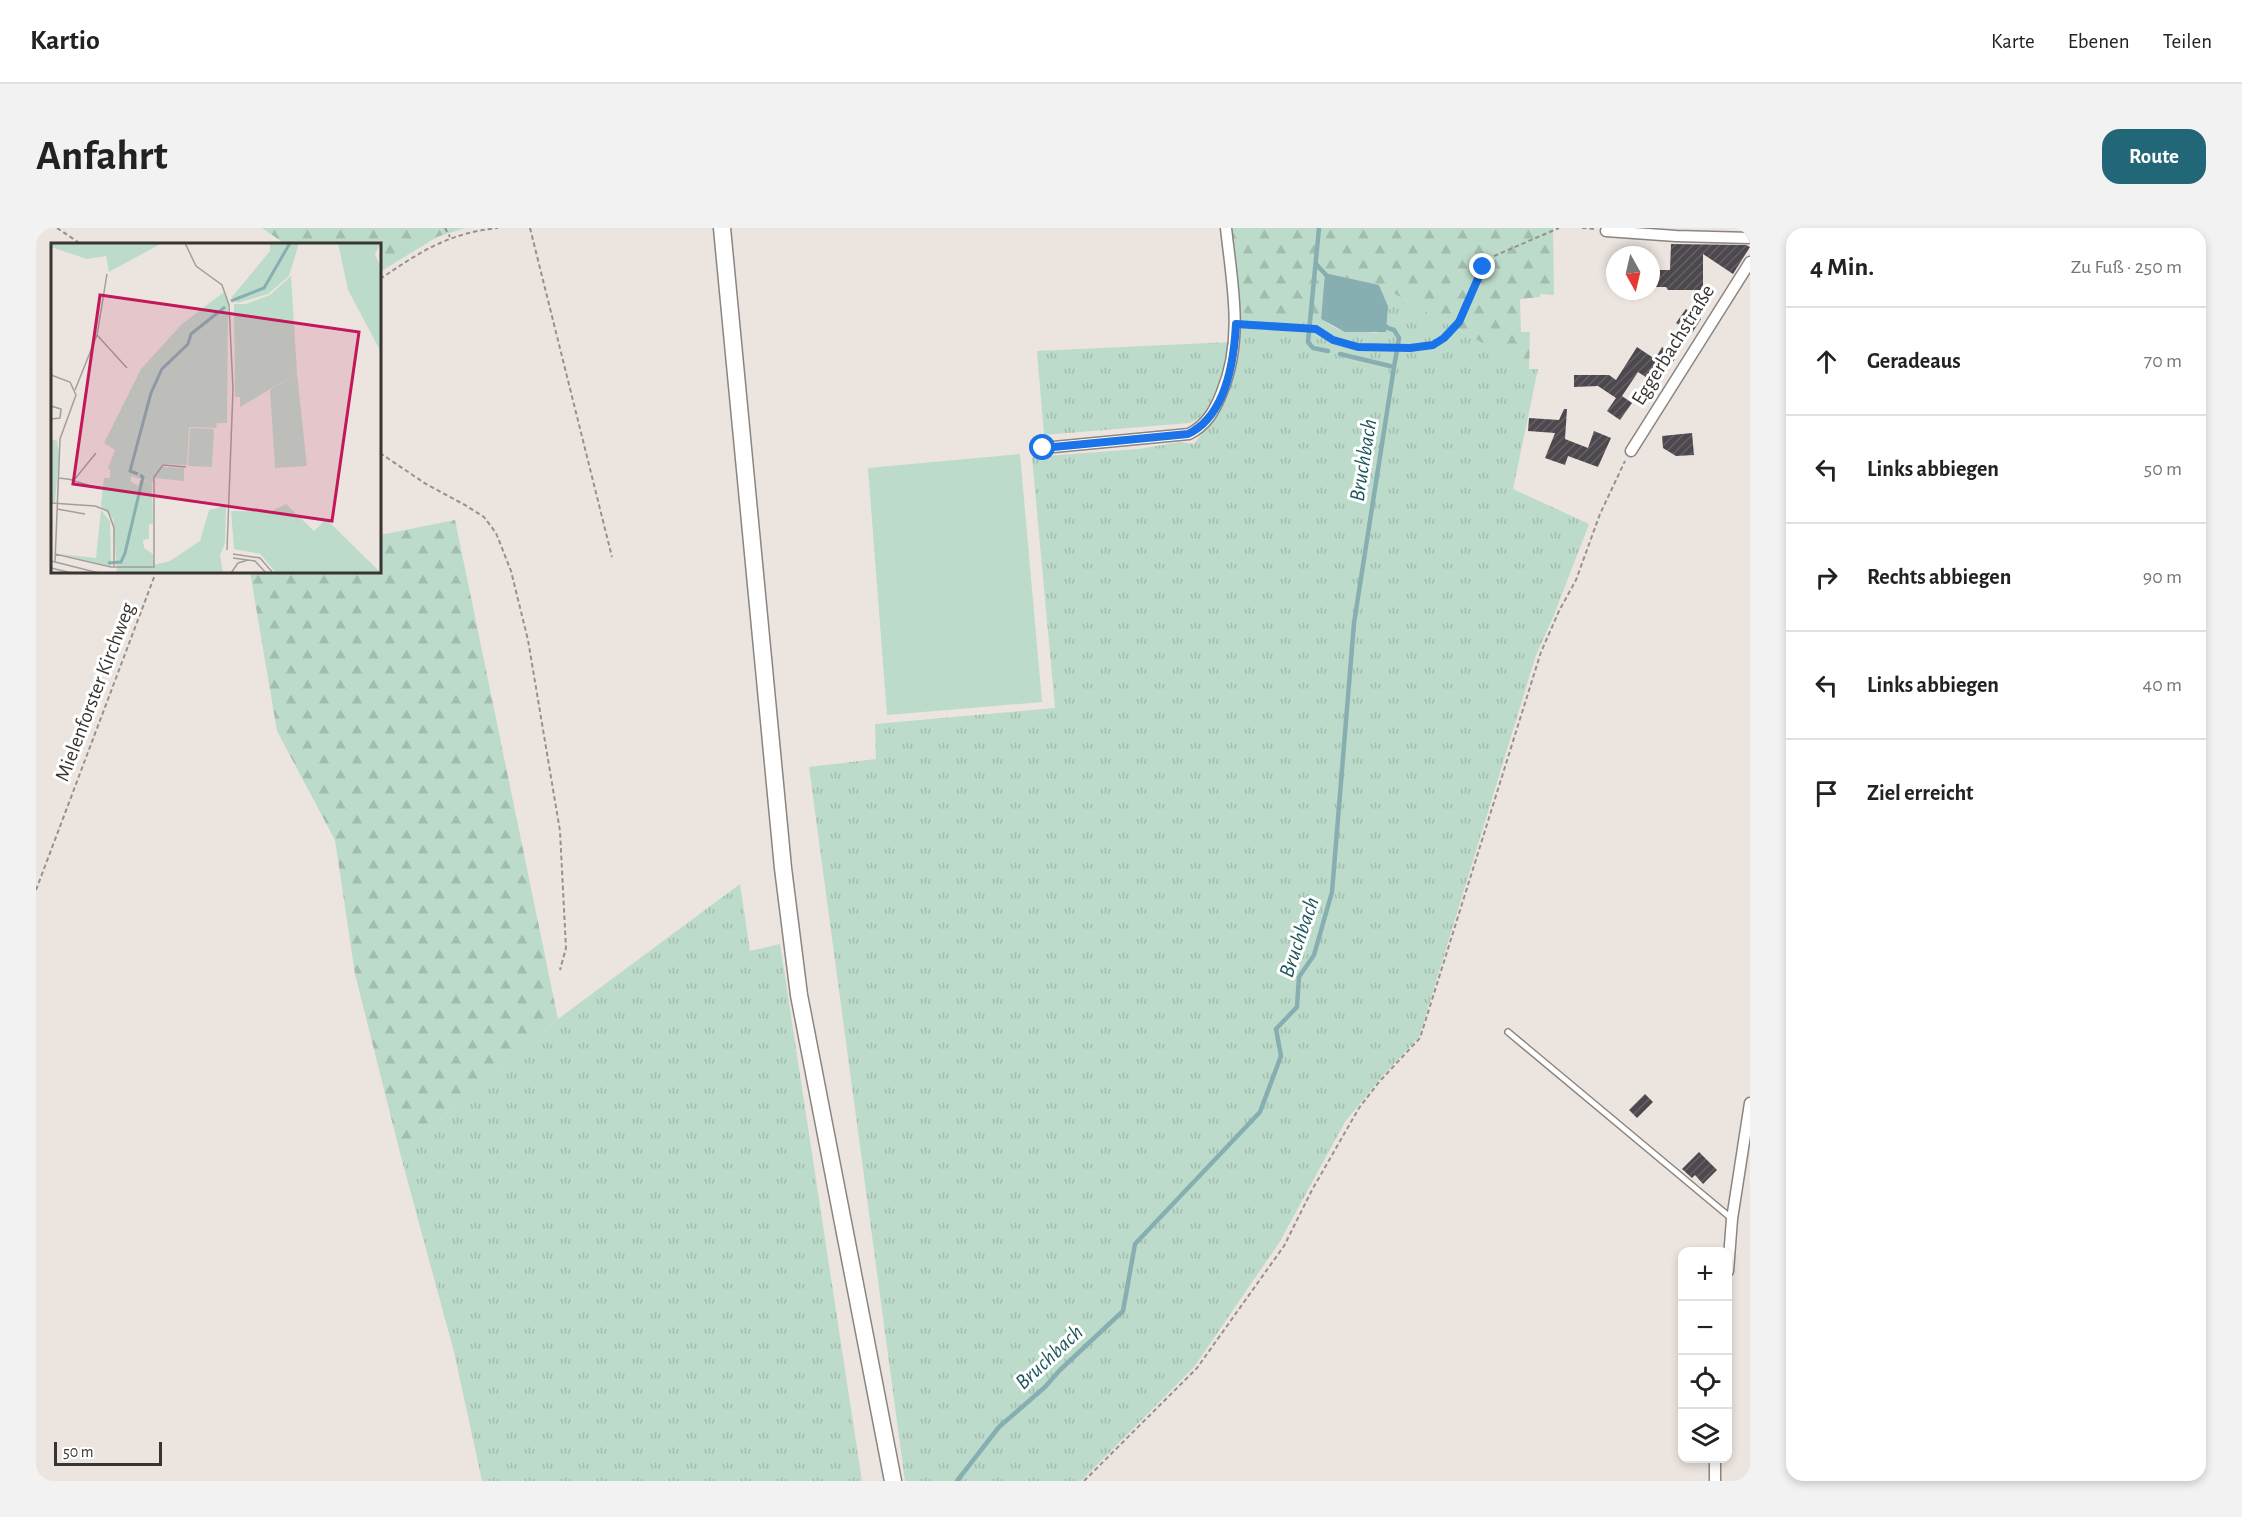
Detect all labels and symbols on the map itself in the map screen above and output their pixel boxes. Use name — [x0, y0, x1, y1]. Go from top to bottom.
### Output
inset map — [51, 243, 381, 573]
north arrow — [1606, 246, 1660, 300]
route end — [1469, 253, 1495, 279]
street label: Eggerbachstraße — [1628, 281, 1718, 409]
water label: Bruchbach — [1346, 417, 1380, 503]
route start — [1029, 434, 1055, 460]
street label: Mielenforster Kirchweg — [51, 599, 139, 784]
water label: Bruchbach — [1275, 894, 1323, 980]
water label: Bruchbach — [1011, 1321, 1087, 1393]
scale bar — [54, 1439, 162, 1466]

